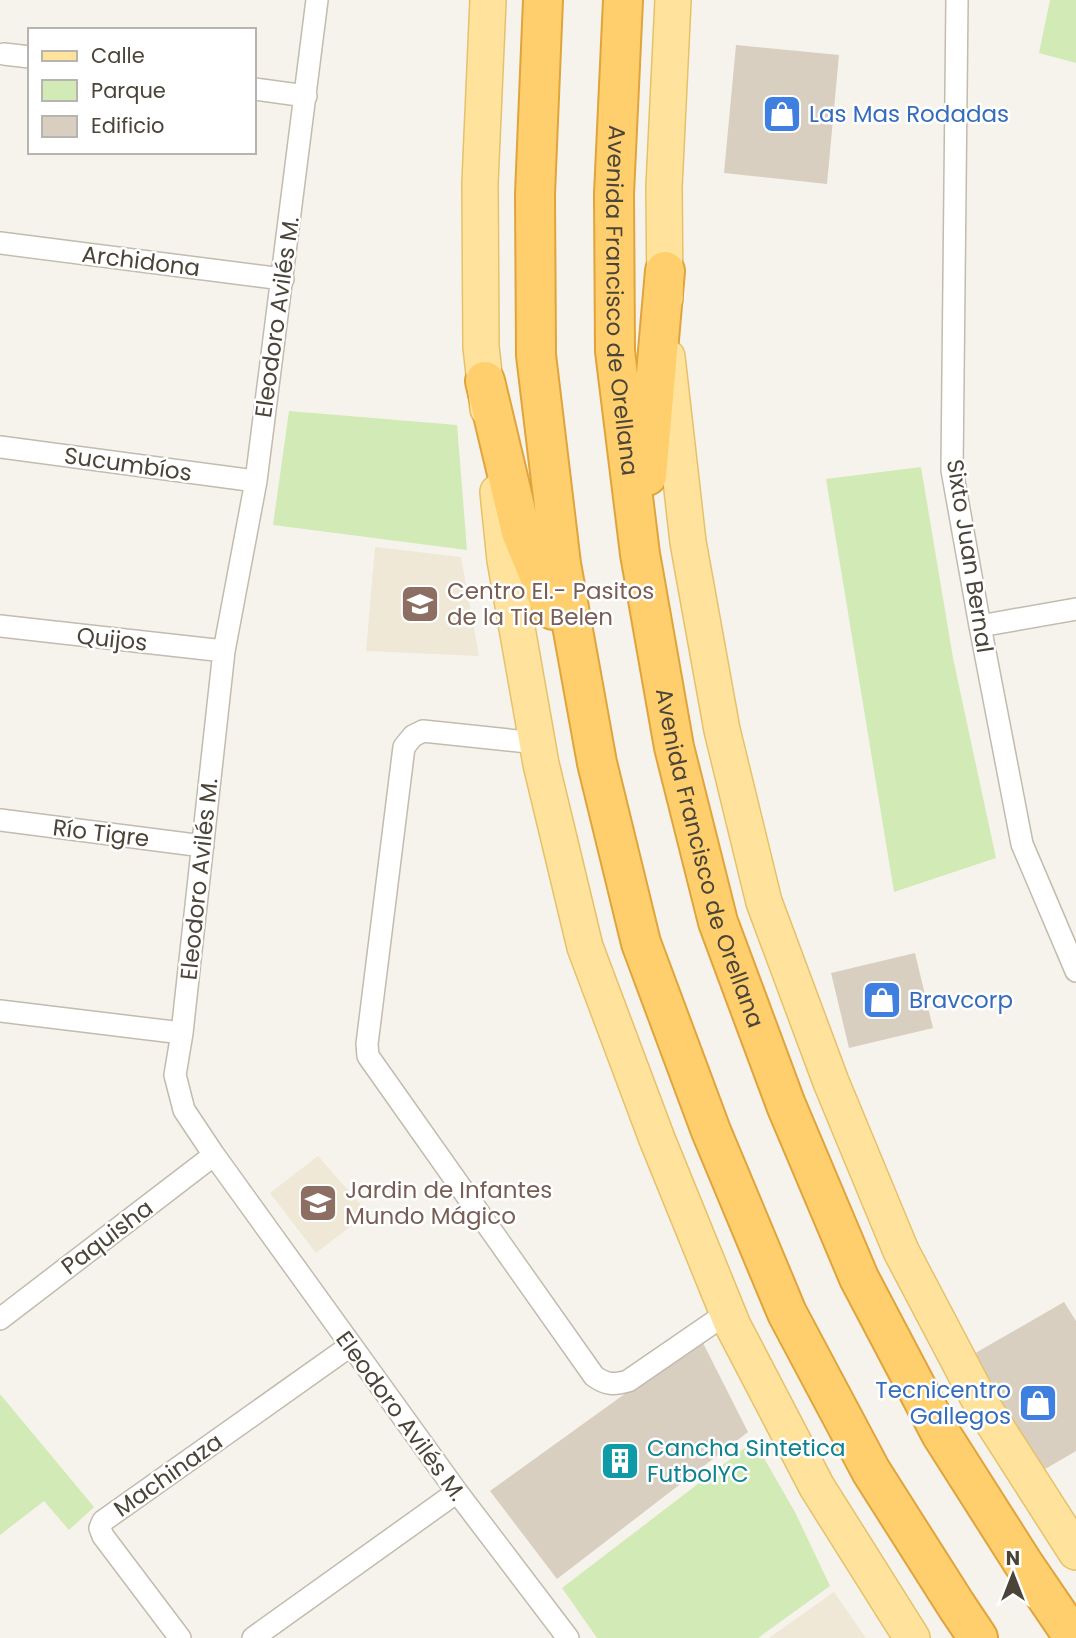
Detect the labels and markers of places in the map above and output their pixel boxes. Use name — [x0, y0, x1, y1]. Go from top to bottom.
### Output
shop icon: Las Mas Rodadas — [761, 93, 803, 135]
place label: Las Mas Rodadas — [809, 98, 1009, 130]
place label: Centro EI.- Pasitos de la Tia Belen — [447, 575, 654, 633]
school or university icon: Centro EI.- Pasitos de la Tia Belen — [399, 583, 441, 625]
shop icon: Bravcorp — [861, 979, 903, 1021]
place label: Bravcorp — [909, 984, 1013, 1016]
place label: Jardin de Infantes Mundo Mágico — [345, 1174, 552, 1232]
school or university icon: Jardin de Infantes Mundo Mágico — [297, 1182, 339, 1224]
place label: Tecnicentro Gallegos — [875, 1374, 1011, 1432]
shop icon: Tecnicentro Gallegos — [1017, 1382, 1059, 1424]
place label: Cancha Sintetica FutbolYC — [647, 1432, 845, 1490]
building icon: Cancha Sintetica FutbolYC — [599, 1440, 641, 1482]

